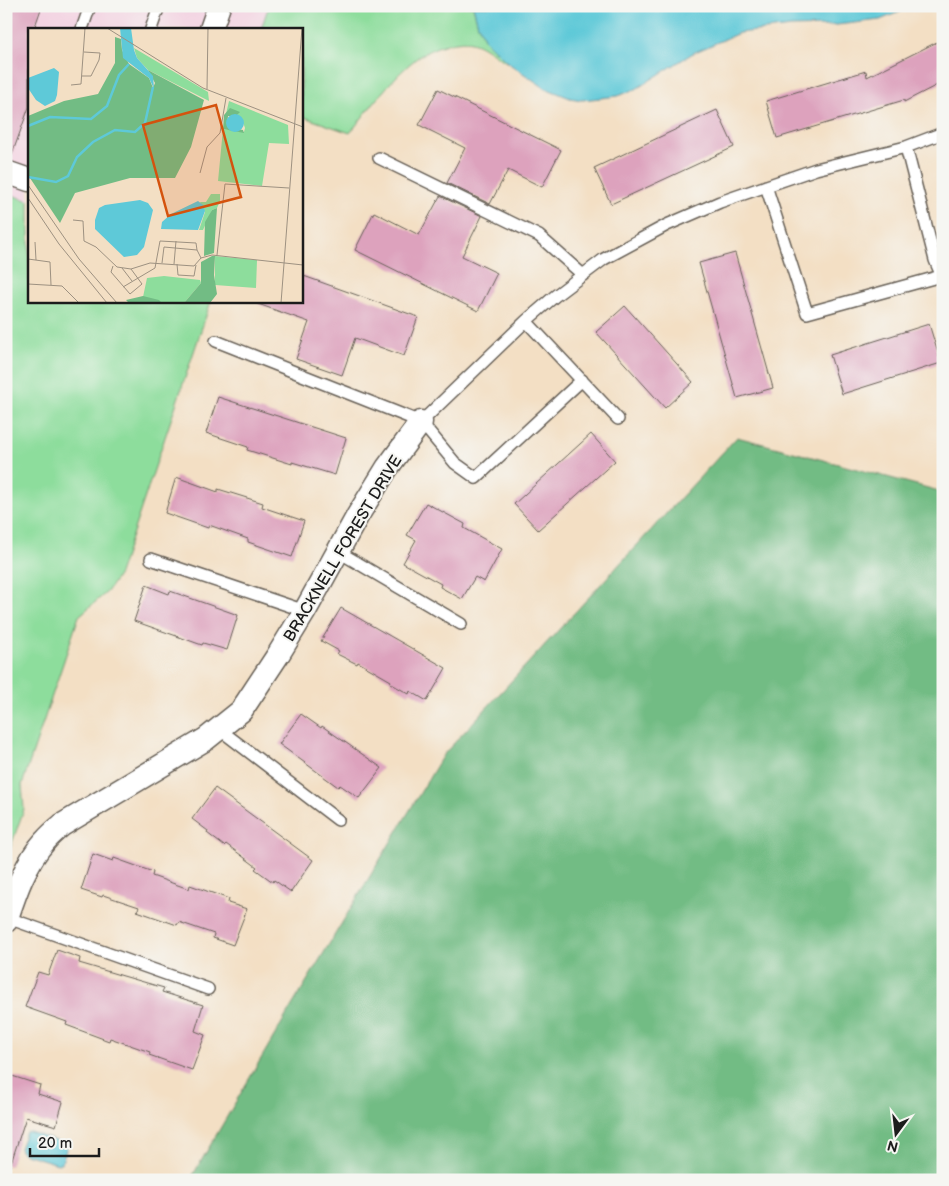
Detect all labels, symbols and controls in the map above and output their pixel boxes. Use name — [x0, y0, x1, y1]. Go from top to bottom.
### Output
inset map — [28, 28, 302, 302]
street label: BRACKNELL FOREST DRIVE — [280, 452, 407, 645]
north arrow — [872, 1108, 922, 1158]
scale bar — [30, 1126, 99, 1158]
text: 20 m — [38, 1134, 72, 1153]
text: N — [885, 1137, 900, 1156]

